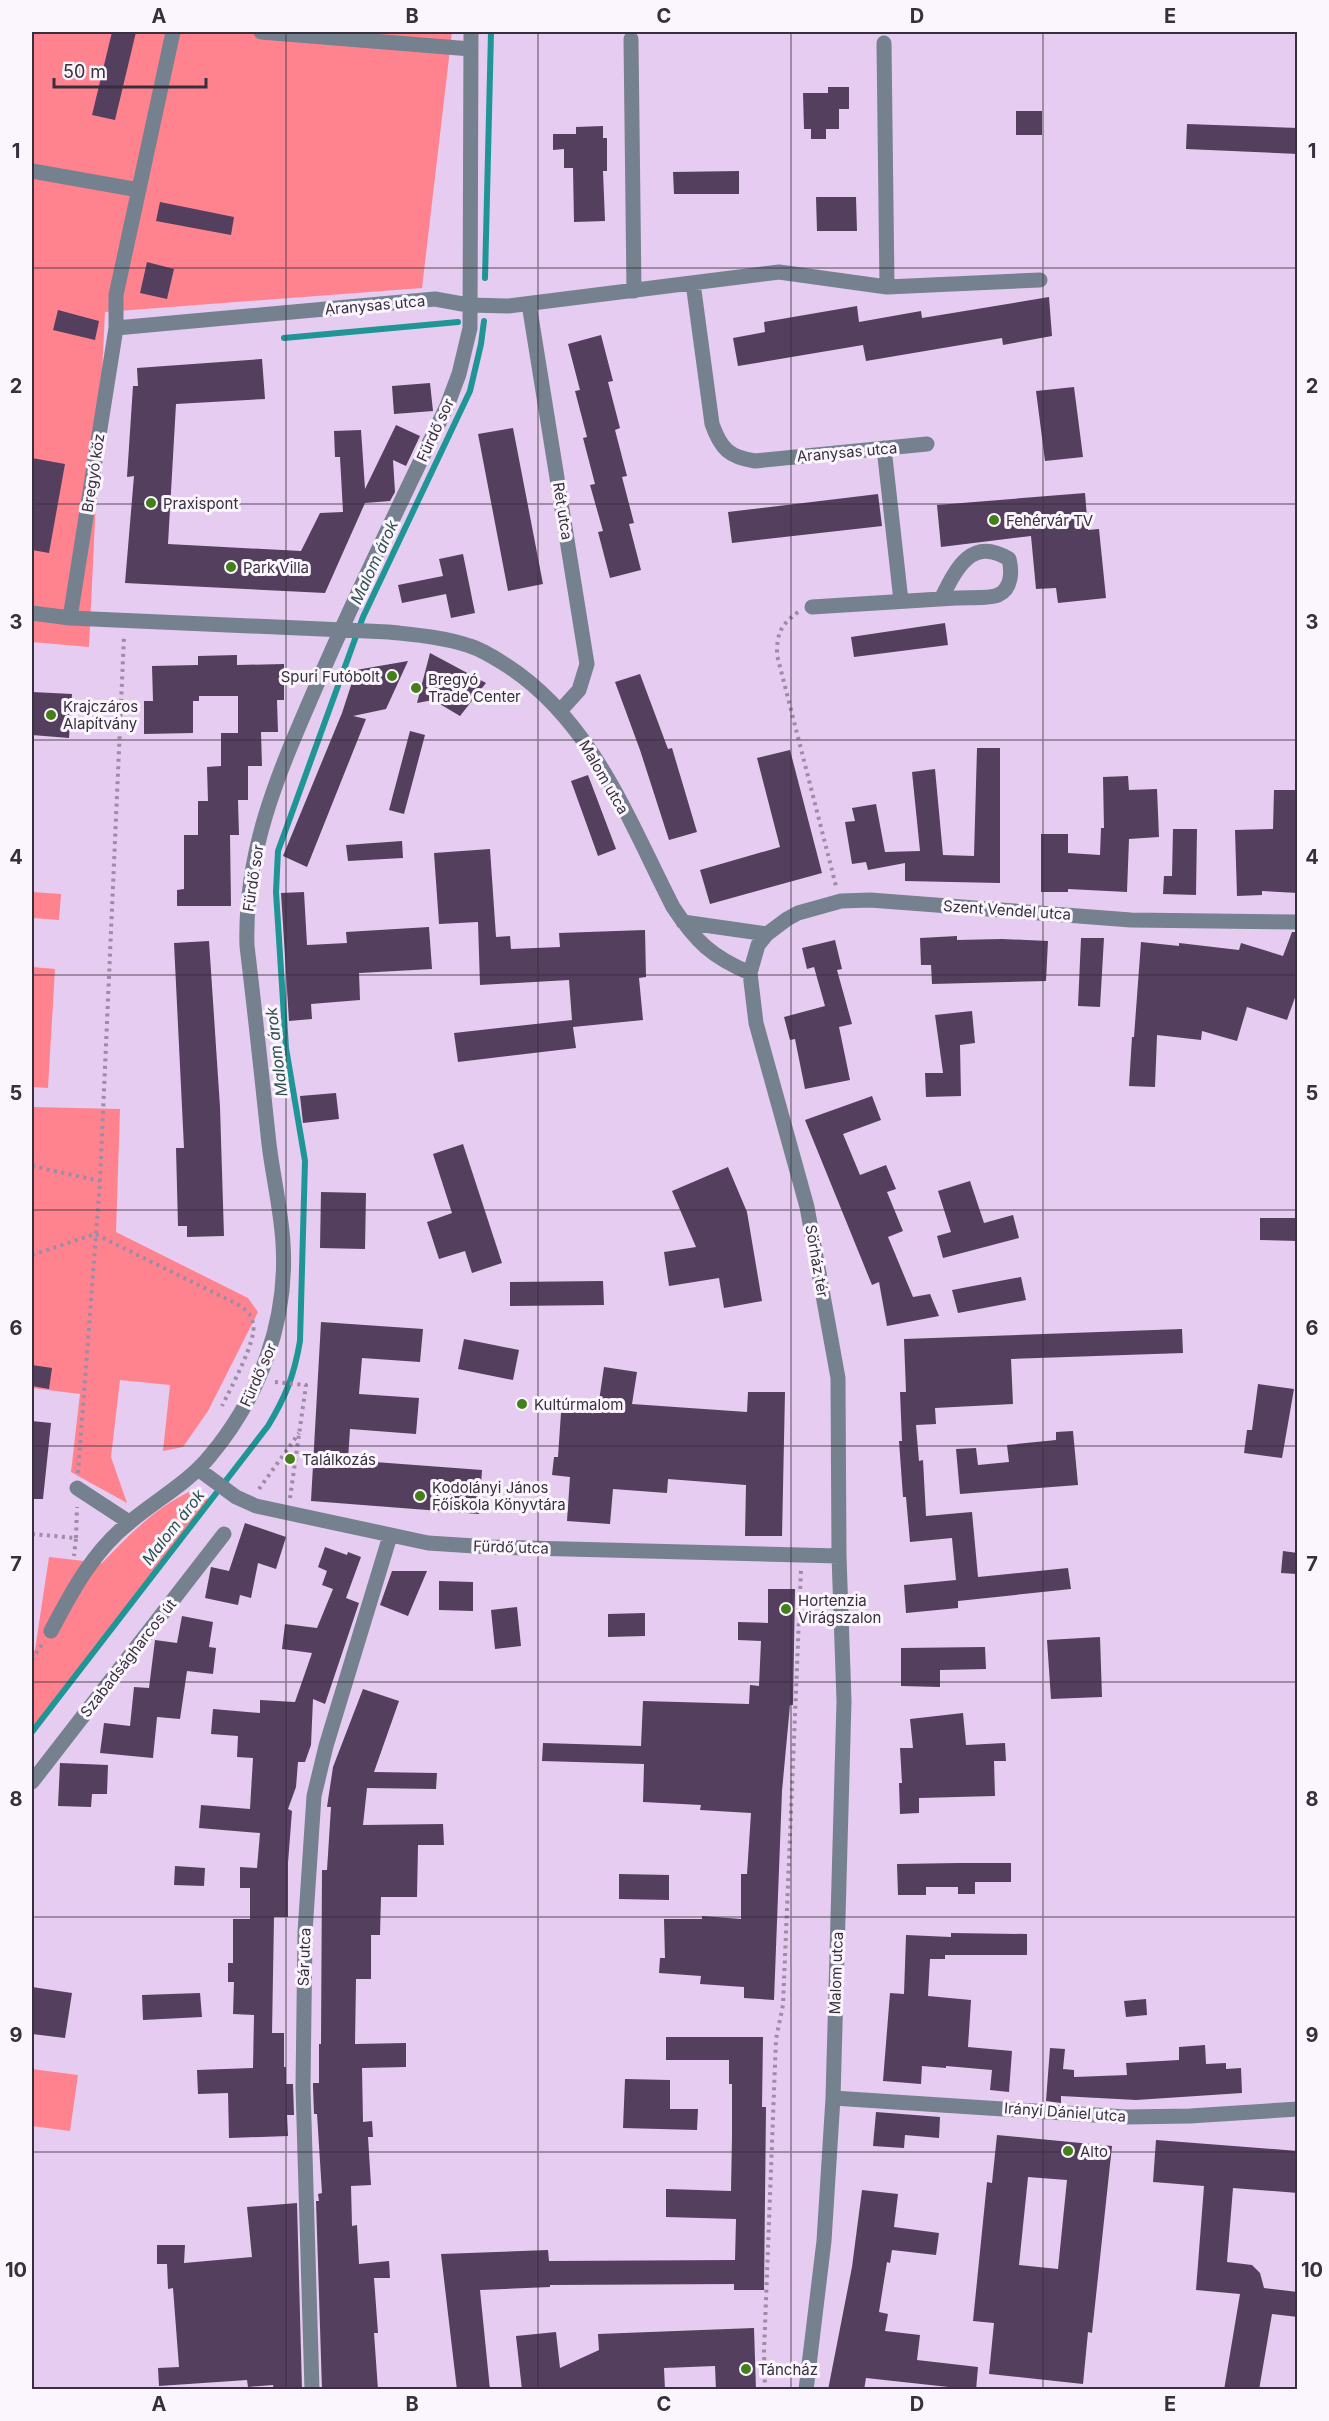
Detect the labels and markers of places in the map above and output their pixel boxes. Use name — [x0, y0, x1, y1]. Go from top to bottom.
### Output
place label: Praxispont — [163, 494, 238, 513]
marker: Praxispont — [144, 496, 158, 510]
place label: Fehérvár TV — [1006, 511, 1093, 530]
marker: Fehérvár TV — [987, 513, 1001, 527]
place label: Park Villa — [243, 558, 309, 577]
marker: Park Villa — [224, 560, 238, 574]
place label: Spuri Futóbolt — [281, 667, 380, 686]
marker: Spuri Futóbolt — [385, 669, 399, 683]
place label: Bregyó Trade Center — [428, 670, 521, 706]
marker: Bregyó Trade Center — [409, 681, 423, 695]
place label: Krajczáros Alapítvány — [63, 697, 138, 733]
marker: Krajczáros Alapítvány — [44, 708, 58, 722]
place label: Kultúrmalom — [534, 1395, 623, 1414]
marker: Kultúrmalom — [515, 1397, 529, 1411]
place label: Találkozás — [302, 1450, 376, 1469]
marker: Találkozás — [283, 1452, 297, 1466]
place label: Kodolányi János Főiskola Könyvtára — [432, 1478, 566, 1514]
marker: Kodolányi János Főiskola Könyvtára — [413, 1489, 427, 1503]
place label: Hortenzia Virágszalon — [798, 1591, 881, 1627]
marker: Hortenzia Virágszalon — [779, 1602, 793, 1616]
place label: Alto — [1080, 2142, 1108, 2161]
marker: Alto — [1061, 2144, 1075, 2158]
place label: Táncház — [758, 2360, 818, 2379]
marker: Táncház — [739, 2362, 753, 2376]

